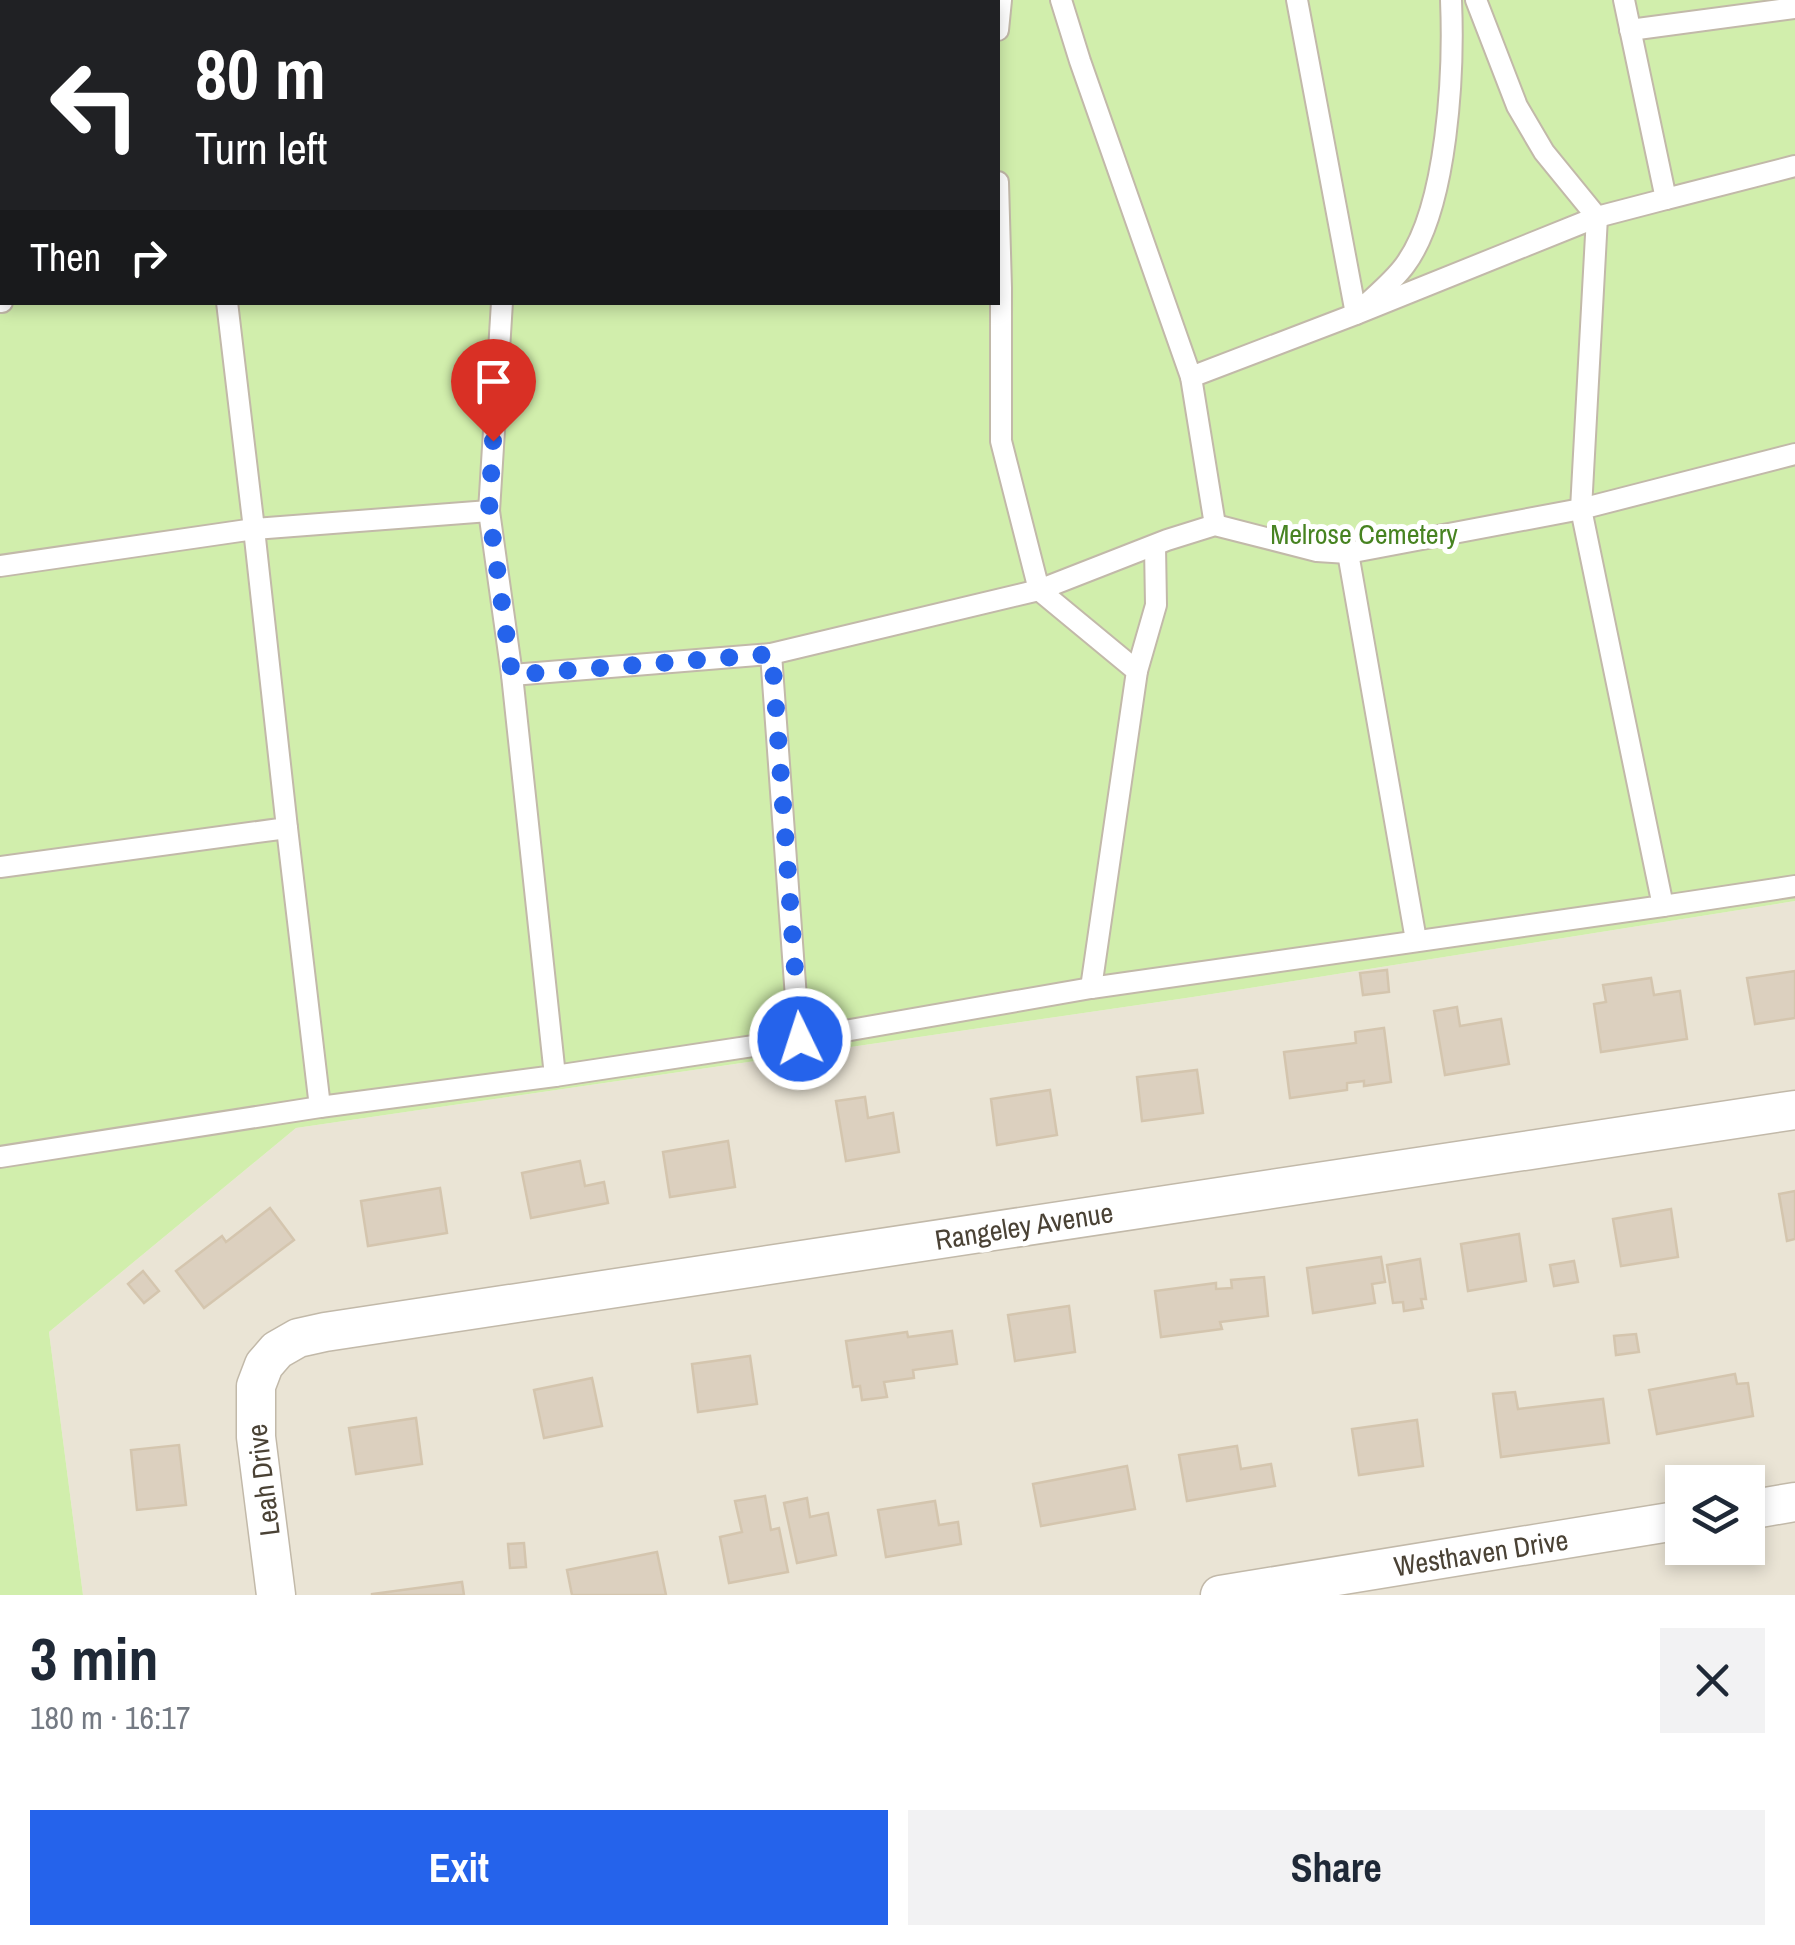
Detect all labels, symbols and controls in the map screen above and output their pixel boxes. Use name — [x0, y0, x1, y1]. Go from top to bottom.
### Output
text: 80 m — [195, 27, 326, 121]
icon: left — [30, 40, 160, 170]
text: Turn left — [195, 117, 327, 178]
icon: right — [121, 230, 176, 285]
text: Then — [30, 232, 101, 283]
pin — [451, 339, 536, 442]
icon: arrive — [466, 354, 521, 409]
park label: Melrose Cemetery — [1270, 515, 1458, 553]
position arrow — [748, 987, 852, 1091]
street label: Rangeley Avenue — [932, 1193, 1116, 1259]
street label: Leah Drive — [237, 1422, 289, 1538]
map controls — [1665, 1465, 1765, 1565]
button: layers — [1665, 1465, 1765, 1565]
street label: Westhaven Drive — [1391, 1520, 1571, 1586]
text: 3 min — [30, 1618, 159, 1699]
button: close — [1660, 1628, 1765, 1733]
text: 180 m · 16:17 — [30, 1696, 190, 1739]
button: Exit — [30, 1810, 888, 1925]
button: Share — [908, 1810, 1765, 1925]

